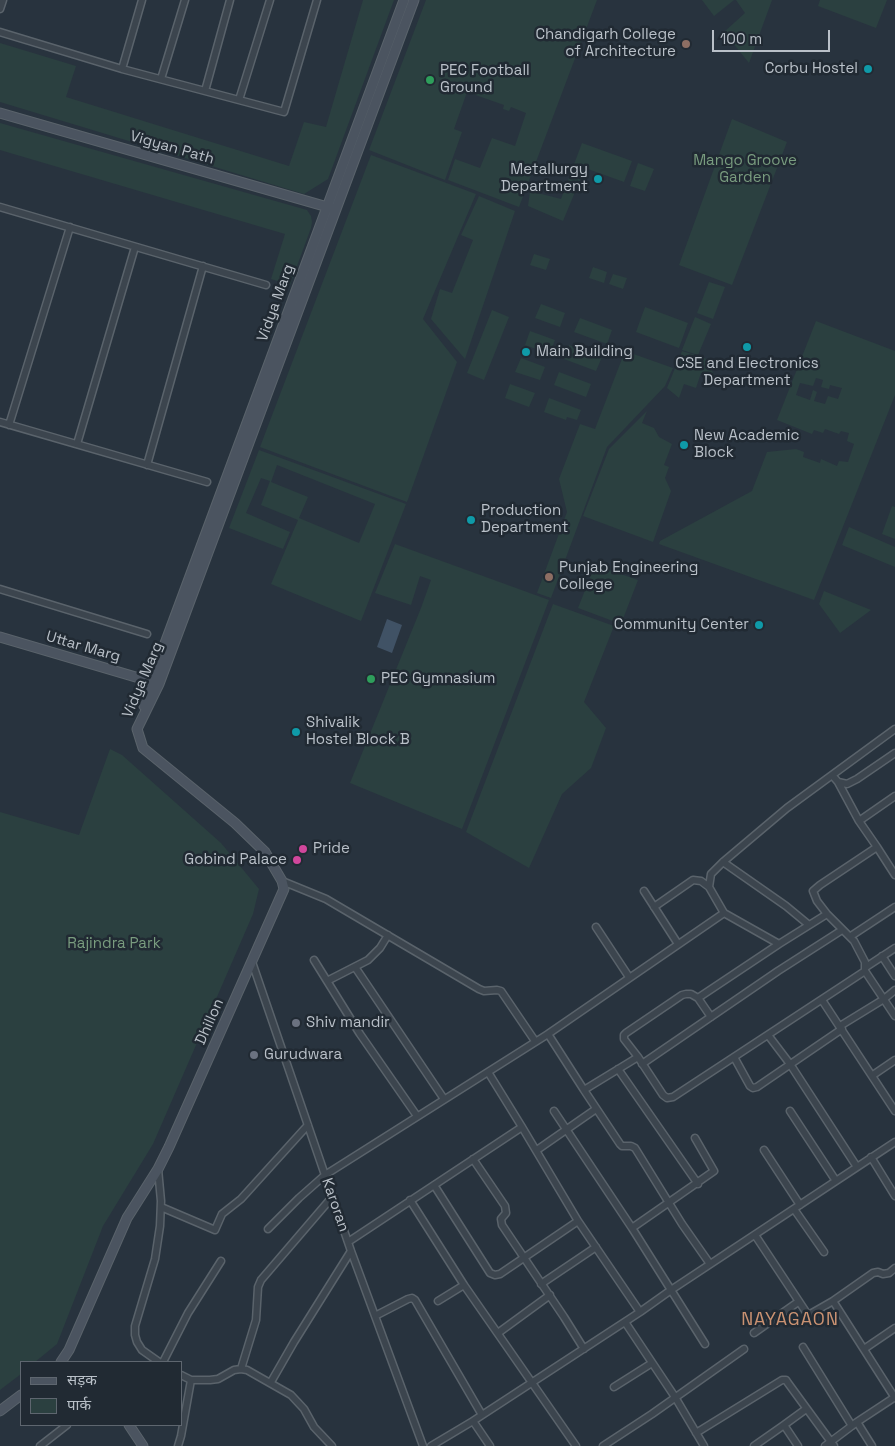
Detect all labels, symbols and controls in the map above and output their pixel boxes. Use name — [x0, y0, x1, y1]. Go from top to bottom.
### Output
scale bar — [715, 20, 832, 52]
place label: Chandigarh College of Architecture — [535, 26, 676, 61]
text: 100 m — [720, 29, 762, 48]
marker: Chandigarh College of Architecture — [680, 38, 692, 50]
place label: Corbu Hostel — [765, 60, 858, 78]
place label: PEC Football Ground — [440, 62, 530, 97]
marker: Corbu Hostel — [862, 63, 874, 75]
marker: PEC Football Ground — [424, 74, 436, 86]
street label: Vigyan Path — [128, 127, 216, 169]
park label: Mango Groove Garden — [693, 152, 797, 187]
place label: Metallurgy Department — [501, 161, 588, 196]
marker: Metallurgy Department — [592, 173, 604, 185]
street label: Vidya Marg — [254, 262, 298, 344]
marker: CSE and Electronics Department — [741, 341, 753, 353]
place label: Main Building — [536, 343, 633, 361]
marker: Main Building — [520, 346, 532, 358]
place label: CSE and Electronics Department — [675, 355, 819, 390]
place label: New Academic Block — [694, 427, 799, 462]
marker: New Academic Block — [678, 439, 690, 451]
place label: Production Department — [481, 502, 568, 537]
marker: Production Department — [465, 514, 477, 526]
place label: Punjab Engineering College — [559, 559, 698, 594]
marker: Punjab Engineering College — [543, 571, 555, 583]
place label: Community Center — [614, 616, 749, 634]
marker: Community Center — [753, 619, 765, 631]
street label: Uttar Marg — [44, 628, 122, 666]
street label: Vidya Marg — [119, 639, 167, 721]
place label: PEC Gymnasium — [381, 670, 495, 688]
marker: PEC Gymnasium — [365, 673, 377, 685]
place label: Shivalik Hostel Block B — [306, 714, 410, 749]
marker: Shivalik Hostel Block B — [290, 726, 302, 738]
place label: Pride — [313, 840, 350, 858]
marker: Pride — [297, 843, 309, 855]
place label: Gobind Palace — [184, 851, 287, 869]
marker: Gobind Palace — [291, 854, 303, 866]
park label: Rajindra Park — [67, 935, 161, 953]
street label: Dhillon — [192, 996, 228, 1048]
place label: Shiv mandir — [306, 1014, 390, 1032]
marker: Shiv mandir — [290, 1017, 302, 1029]
place label: Gurudwara — [264, 1046, 342, 1064]
marker: Gurudwara — [248, 1049, 260, 1061]
street label: Karoran — [317, 1176, 353, 1234]
district label: NAYAGAON — [740, 1309, 840, 1331]
legend — [20, 1361, 182, 1426]
text: सड़क — [67, 1370, 97, 1389]
text: पार्क — [67, 1395, 91, 1414]

